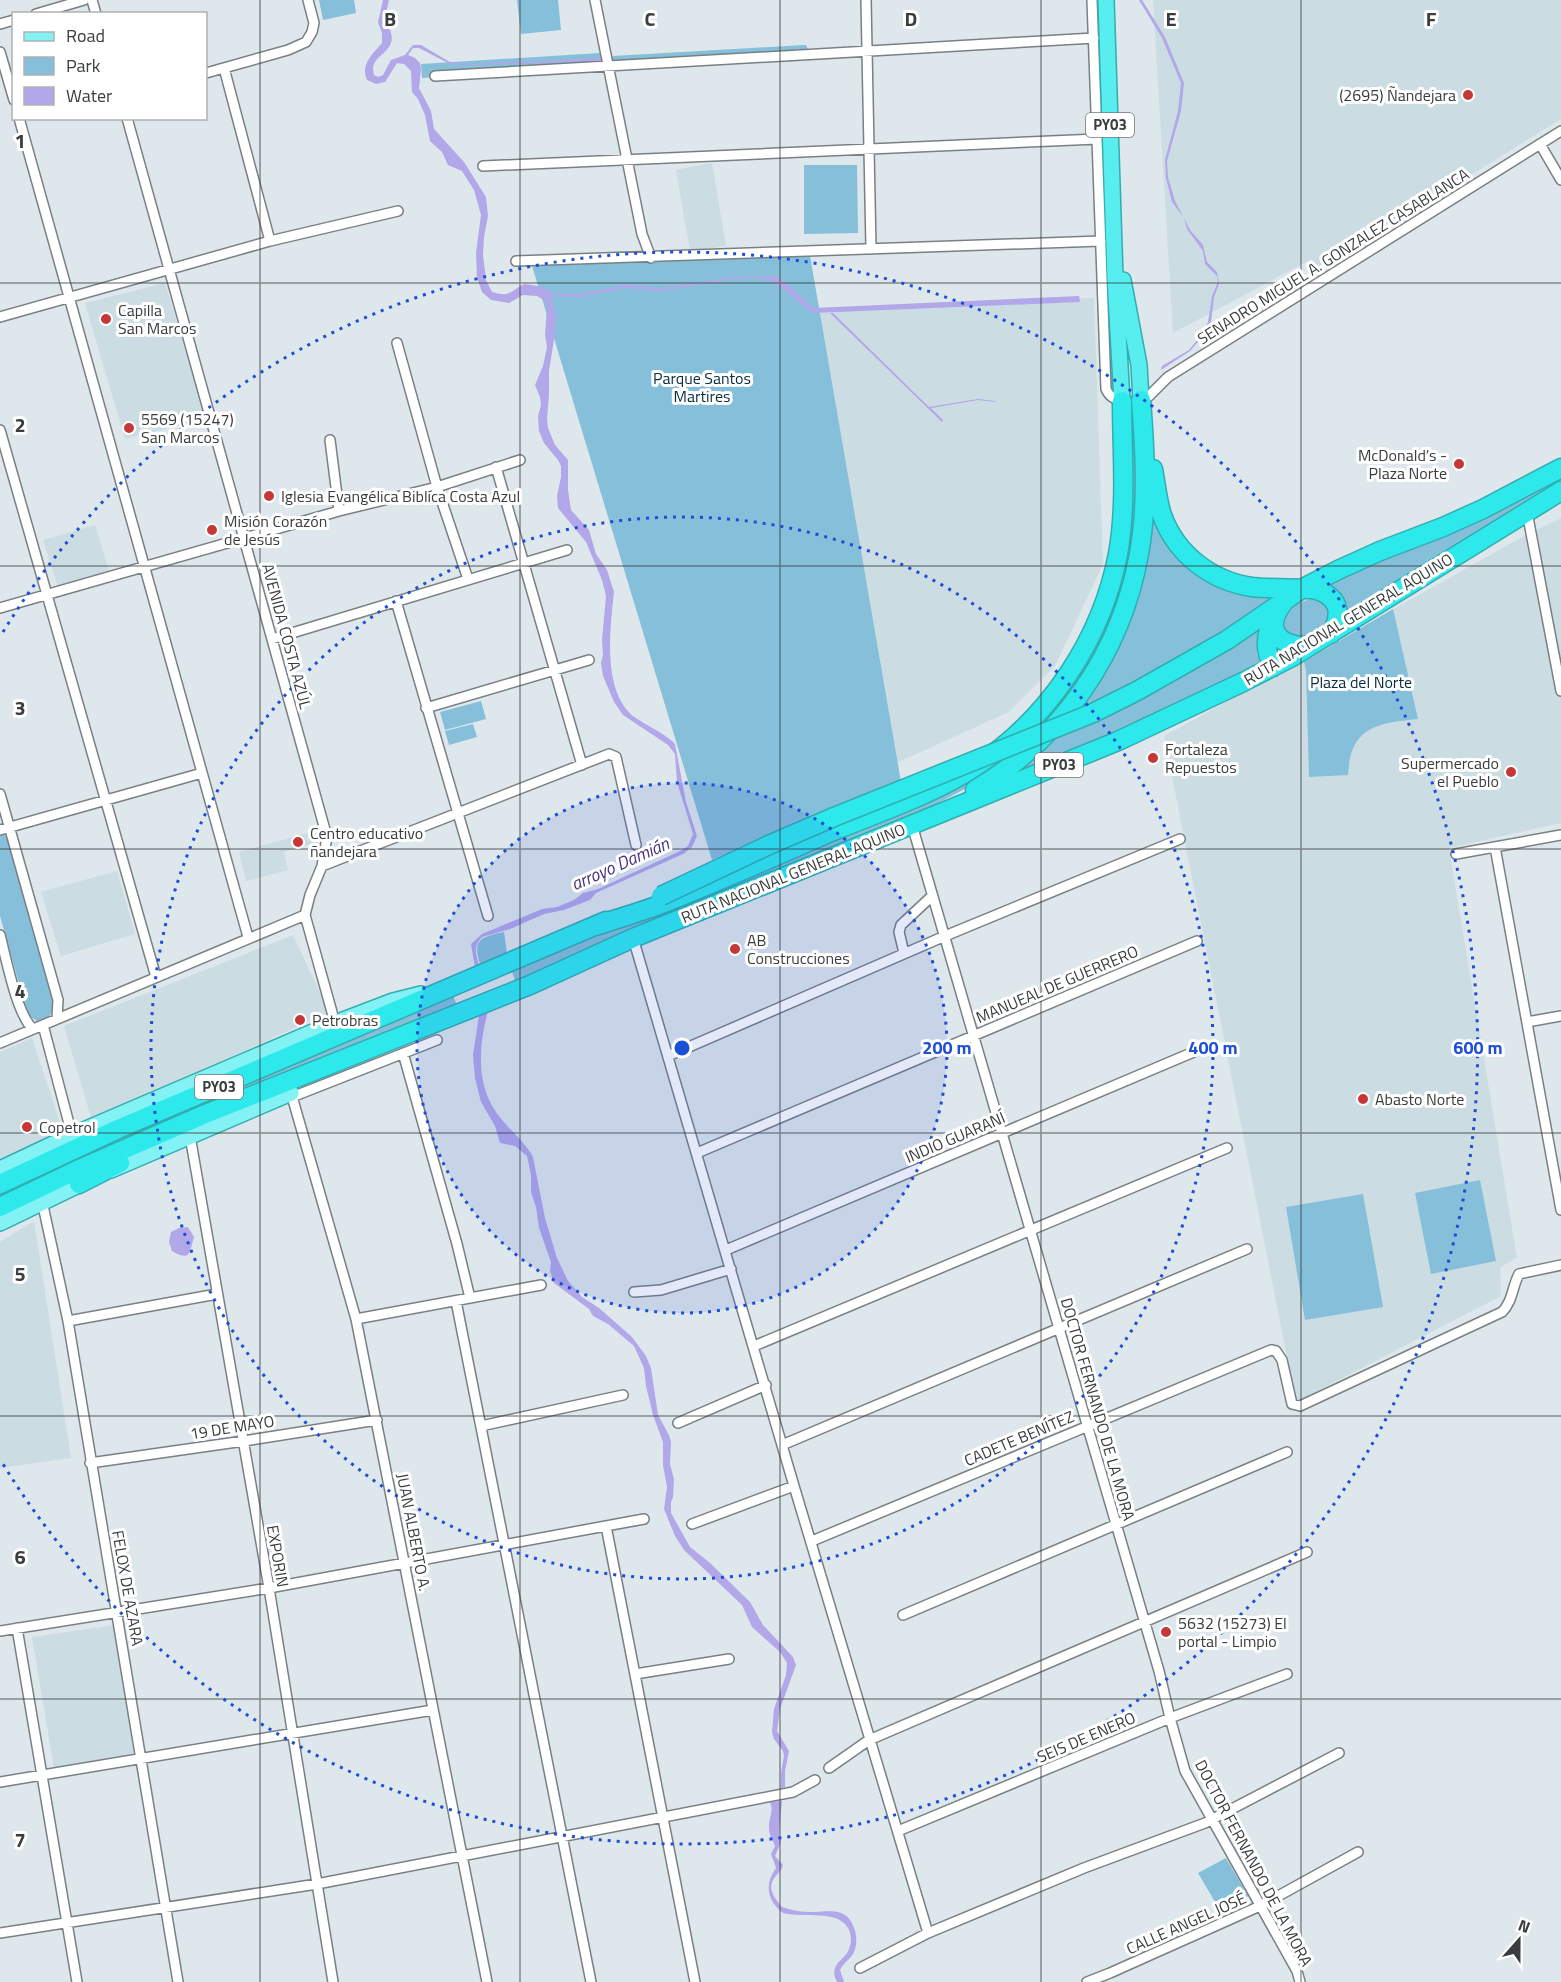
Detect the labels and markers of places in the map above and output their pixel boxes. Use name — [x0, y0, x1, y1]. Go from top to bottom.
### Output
place label: (2695) Ñandejara — [1339, 83, 1456, 107]
marker: (2695) Ñandejara — [1461, 88, 1475, 102]
place label: Capilla San Marcos — [118, 298, 196, 340]
marker: Capilla San Marcos — [99, 312, 113, 326]
place label: 5569 (15247) San Marcos — [141, 407, 234, 449]
marker: 5569 (15247) San Marcos — [122, 421, 136, 435]
place label: McDonald’s - Plaza Norte — [1358, 443, 1447, 485]
marker: McDonald’s - Plaza Norte — [1452, 457, 1466, 471]
place label: Iglesia Evangélica Biblíca Costa Azul — [281, 484, 520, 508]
marker: Iglesia Evangélica Biblíca Costa Azul — [262, 489, 276, 503]
place label: Misión Corazón de Jesús — [224, 509, 327, 551]
marker: Misión Corazón de Jesús — [205, 523, 219, 537]
place label: Fortaleza Repuestos — [1165, 737, 1237, 779]
marker: Fortaleza Repuestos — [1146, 751, 1160, 765]
place label: Supermercado el Pueblo — [1401, 751, 1499, 793]
marker: Supermercado el Pueblo — [1504, 765, 1518, 779]
place label: Centro educativo ñandejara — [310, 821, 423, 863]
marker: Centro educativo ñandejara — [291, 835, 305, 849]
place label: AB Construcciones — [747, 928, 850, 970]
marker: AB Construcciones — [728, 942, 742, 956]
place label: Petrobras — [312, 1008, 378, 1032]
marker: Petrobras — [293, 1013, 307, 1027]
centre of rings — [672, 1038, 692, 1058]
place label: Abasto Norte — [1375, 1087, 1464, 1111]
marker: Abasto Norte — [1356, 1092, 1370, 1106]
place label: Copetrol — [39, 1115, 96, 1139]
marker: Copetrol — [20, 1120, 34, 1134]
place label: 5632 (15273) El portal - Limpio — [1178, 1611, 1287, 1653]
marker: 5632 (15273) El portal - Limpio — [1159, 1625, 1173, 1639]

